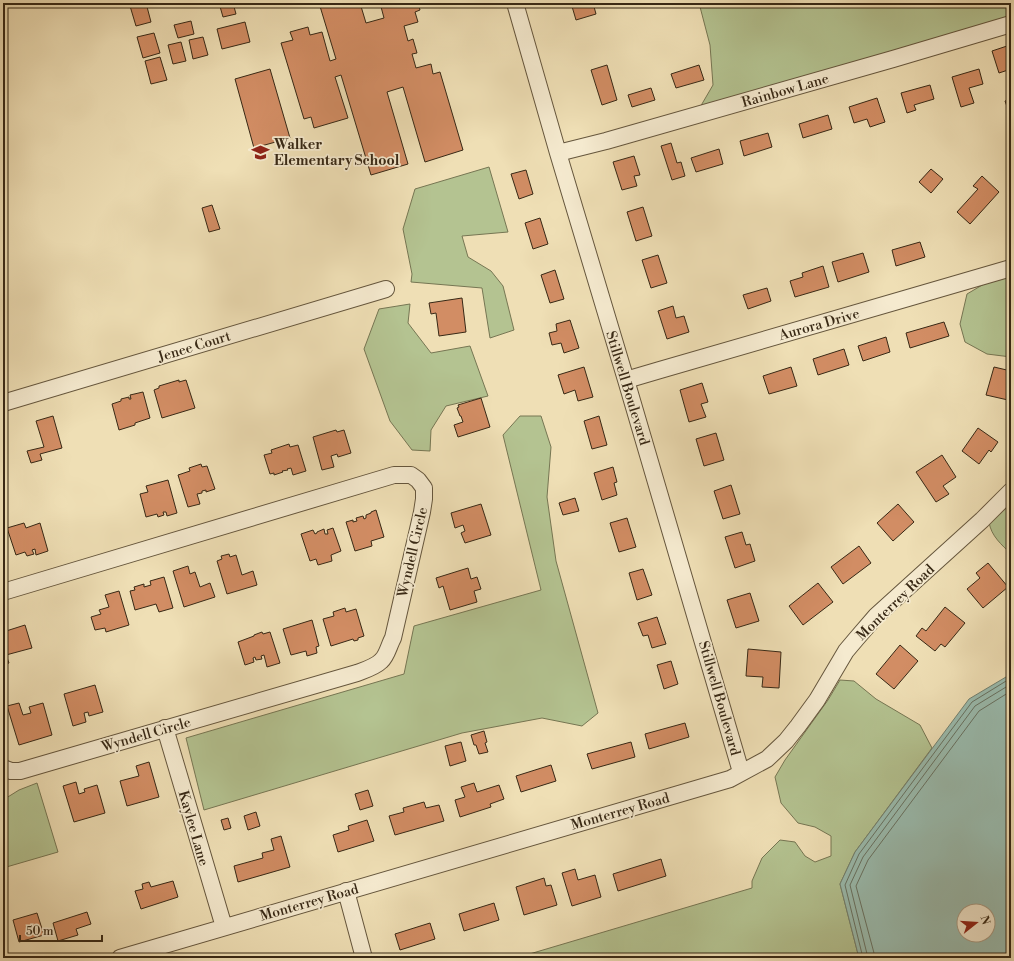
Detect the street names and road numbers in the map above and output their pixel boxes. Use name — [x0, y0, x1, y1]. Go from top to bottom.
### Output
street label: Rainbow Lane — [740, 70, 831, 112]
street label: Aurora Drive — [776, 305, 862, 345]
street label: Jenee Court — [155, 327, 233, 367]
street label: Stillwell Boulevard — [601, 329, 653, 448]
street label: Wyndell Circle — [394, 505, 432, 600]
street label: Monterrey Road — [853, 561, 939, 645]
street label: Stillwell Boulevard — [694, 639, 744, 758]
street label: Wyndell Circle — [99, 714, 193, 757]
street label: Kaylee Lane — [174, 789, 212, 868]
street label: Monterrey Road — [569, 789, 672, 835]
street label: Monterrey Road — [258, 880, 361, 926]

